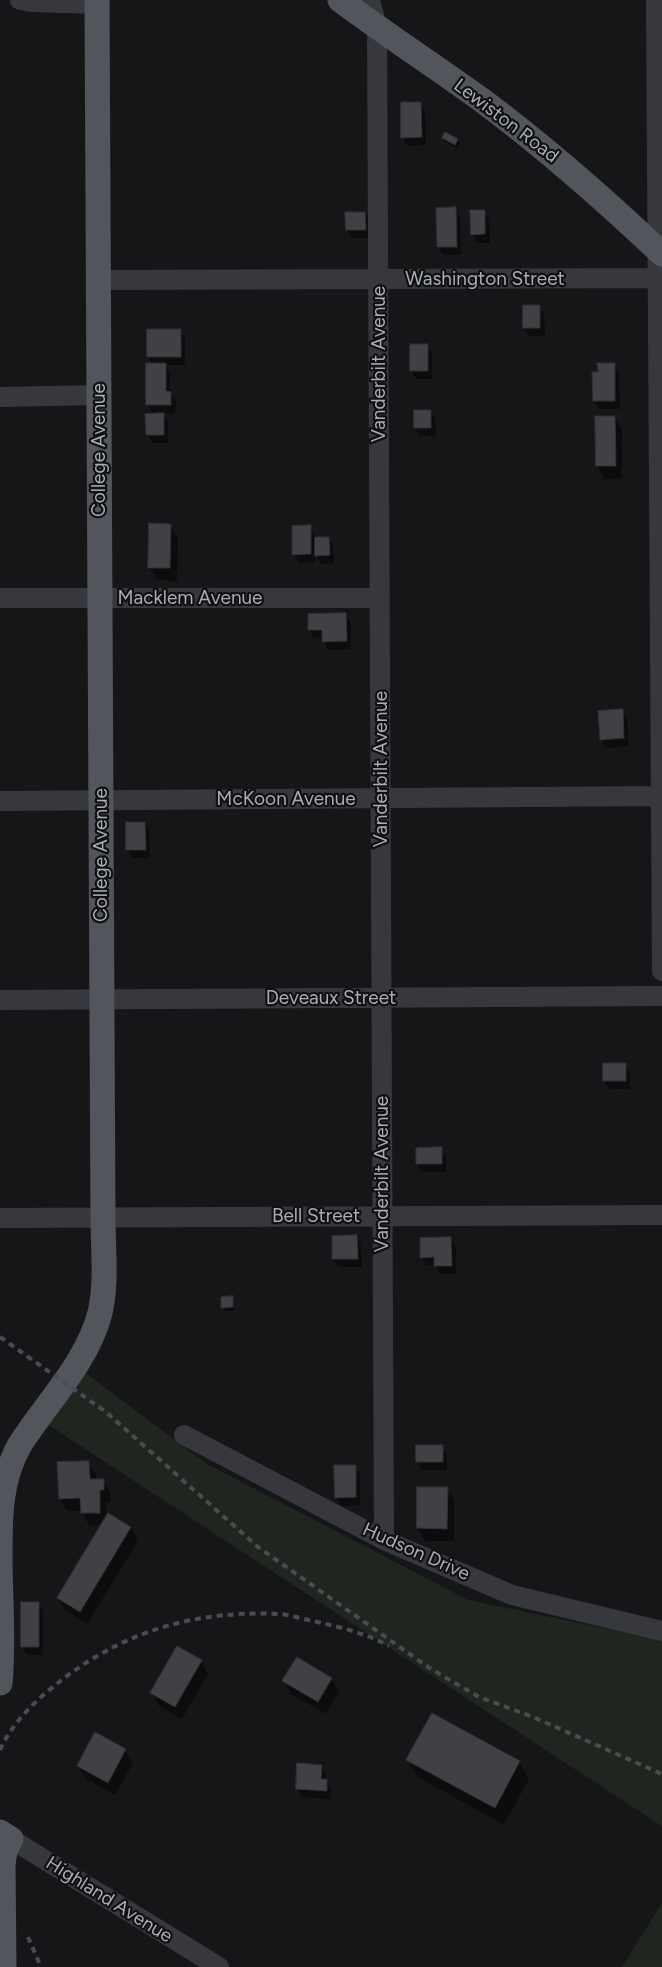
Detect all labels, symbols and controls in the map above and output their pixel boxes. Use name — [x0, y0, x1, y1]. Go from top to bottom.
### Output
street label: Lewiston Road — [449, 74, 563, 168]
street label: Washington Street — [405, 268, 565, 290]
street label: Vanderbilt Avenue — [368, 286, 390, 442]
street label: College Avenue — [88, 383, 110, 517]
street label: Macklem Avenue — [118, 587, 262, 609]
street label: Vanderbilt Avenue — [370, 691, 392, 847]
street label: College Avenue — [90, 788, 112, 922]
street label: McKoon Avenue — [216, 788, 356, 810]
street label: Deveaux Street — [266, 987, 396, 1009]
street label: Vanderbilt Avenue — [371, 1096, 393, 1252]
street label: Bell Street — [272, 1205, 360, 1227]
street label: Hudson Drive — [359, 1518, 473, 1586]
street label: Highland Avenue — [41, 1852, 177, 1948]

